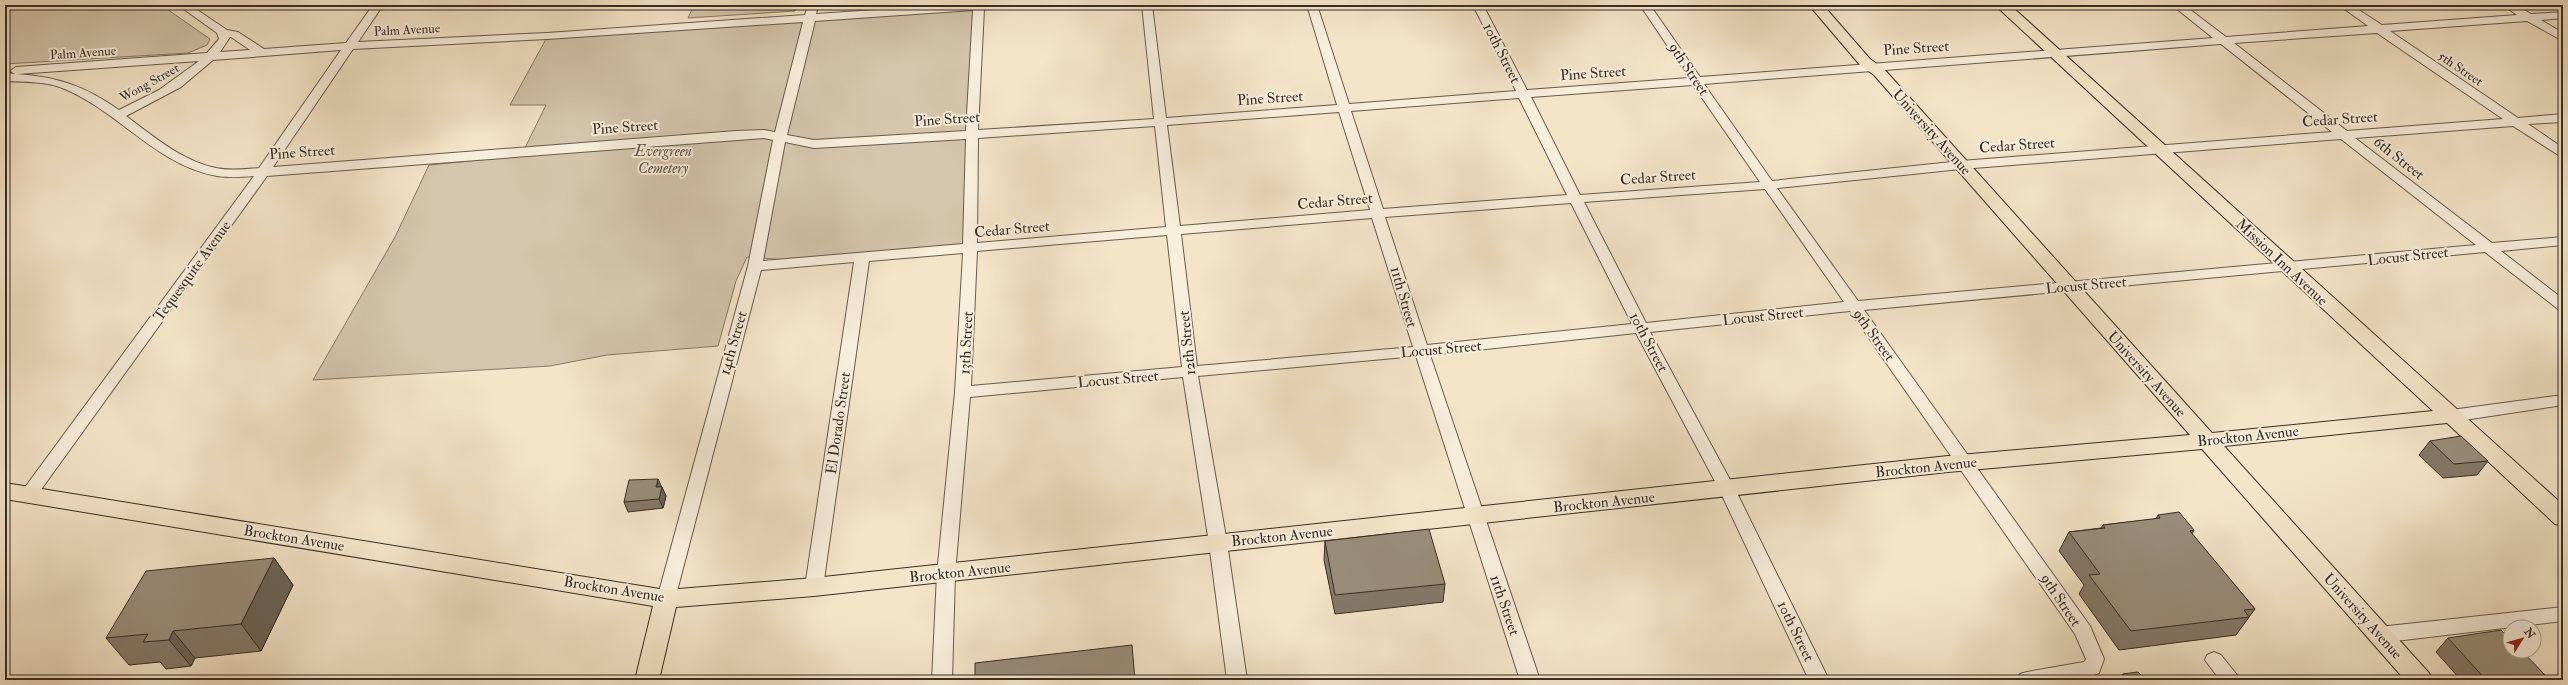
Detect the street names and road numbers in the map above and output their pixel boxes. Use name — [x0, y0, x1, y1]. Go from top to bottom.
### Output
street label: Palm Avenue — [373, 20, 441, 40]
street label: 10th Street — [1478, 20, 1525, 87]
street label: Pine Street — [1882, 37, 1950, 60]
street label: 9th Street — [1663, 38, 1713, 99]
street label: Palm Avenue — [49, 43, 117, 63]
street label: 5th Street — [2435, 48, 2486, 90]
street label: Wong Street — [116, 60, 182, 106]
street label: Pine Street — [1559, 62, 1627, 85]
street label: University Avenue — [1888, 85, 1975, 179]
street label: Pine Street — [1236, 87, 1304, 110]
street label: Cedar Street — [2302, 107, 2379, 132]
street label: Pine Street — [913, 108, 981, 131]
street label: Pine Street — [591, 116, 659, 139]
street label: Cedar Street — [1979, 133, 2056, 158]
street label: 6th Street — [2369, 133, 2428, 184]
street label: Pine Street — [268, 141, 336, 164]
street label: Cedar Street — [1620, 165, 1697, 190]
street label: Cedar Street — [1297, 189, 1374, 214]
street label: Mission Inn Avenue — [2232, 215, 2332, 310]
street label: Tequesquite Avenue — [150, 217, 235, 325]
street label: Cedar Street — [974, 217, 1051, 242]
street label: Locust Street — [2367, 243, 2450, 270]
street label: 11th Street — [1386, 264, 1421, 330]
street label: Locust Street — [2045, 272, 2127, 299]
street label: Locust Street — [1722, 303, 1805, 330]
street label: 9th Street — [1848, 305, 1899, 365]
street label: 14th Street — [715, 309, 752, 377]
street label: 10th Street — [1625, 309, 1672, 376]
street label: 12th Street — [1175, 310, 1200, 376]
street label: 13th Street — [955, 311, 978, 375]
street label: University Avenue — [2103, 327, 2190, 421]
street label: Locust Street — [1400, 336, 1482, 363]
street label: Locust Street — [1077, 366, 1159, 393]
street label: El Dorado Street — [822, 371, 855, 475]
street label: Brockton Avenue — [2196, 422, 2300, 451]
street label: Brockton Avenue — [1874, 453, 1978, 482]
street label: Brockton Avenue — [1552, 488, 1656, 517]
street label: Brockton Avenue — [242, 521, 346, 556]
street label: Brockton Avenue — [1230, 522, 1334, 551]
street label: Brockton Avenue — [908, 558, 1012, 587]
street label: 9th Street — [2035, 569, 2085, 630]
street label: University Avenue — [2319, 569, 2406, 663]
street label: Brockton Avenue — [562, 572, 666, 607]
street label: 11th Street — [1485, 572, 1524, 638]
street label: 10th Street — [1773, 598, 1818, 665]

